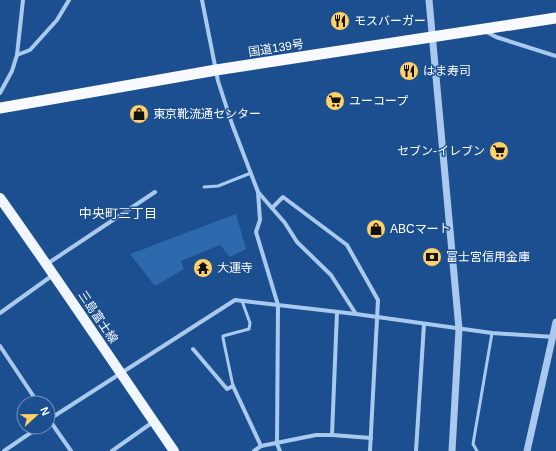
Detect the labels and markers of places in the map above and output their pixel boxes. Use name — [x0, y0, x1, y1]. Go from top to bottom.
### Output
restaurant icon: モスバーガー — [329, 10, 351, 32]
place label: モスバーガー — [354, 14, 426, 28]
restaurant icon: はま寿司 — [398, 60, 420, 82]
place label: はま寿司 — [423, 64, 471, 78]
supermarket icon: ユーコープ — [324, 90, 346, 112]
place label: ユーコープ — [349, 94, 408, 108]
shop icon: 東京靴流通センター — [128, 103, 150, 125]
place label: 東京靴流通センター — [153, 107, 261, 121]
supermarket icon: セブン-イレブン — [488, 140, 510, 162]
place label: セブン-イレブン — [397, 144, 485, 158]
shop icon: ABCマート — [365, 218, 387, 240]
place label: ABCマート — [390, 222, 451, 236]
bank icon: 富士宮信用金庫 — [421, 246, 443, 268]
place label: 富士宮信用金庫 — [446, 250, 530, 264]
temple icon: 大運寺 — [192, 257, 214, 279]
place label: 大運寺 — [217, 261, 253, 275]

